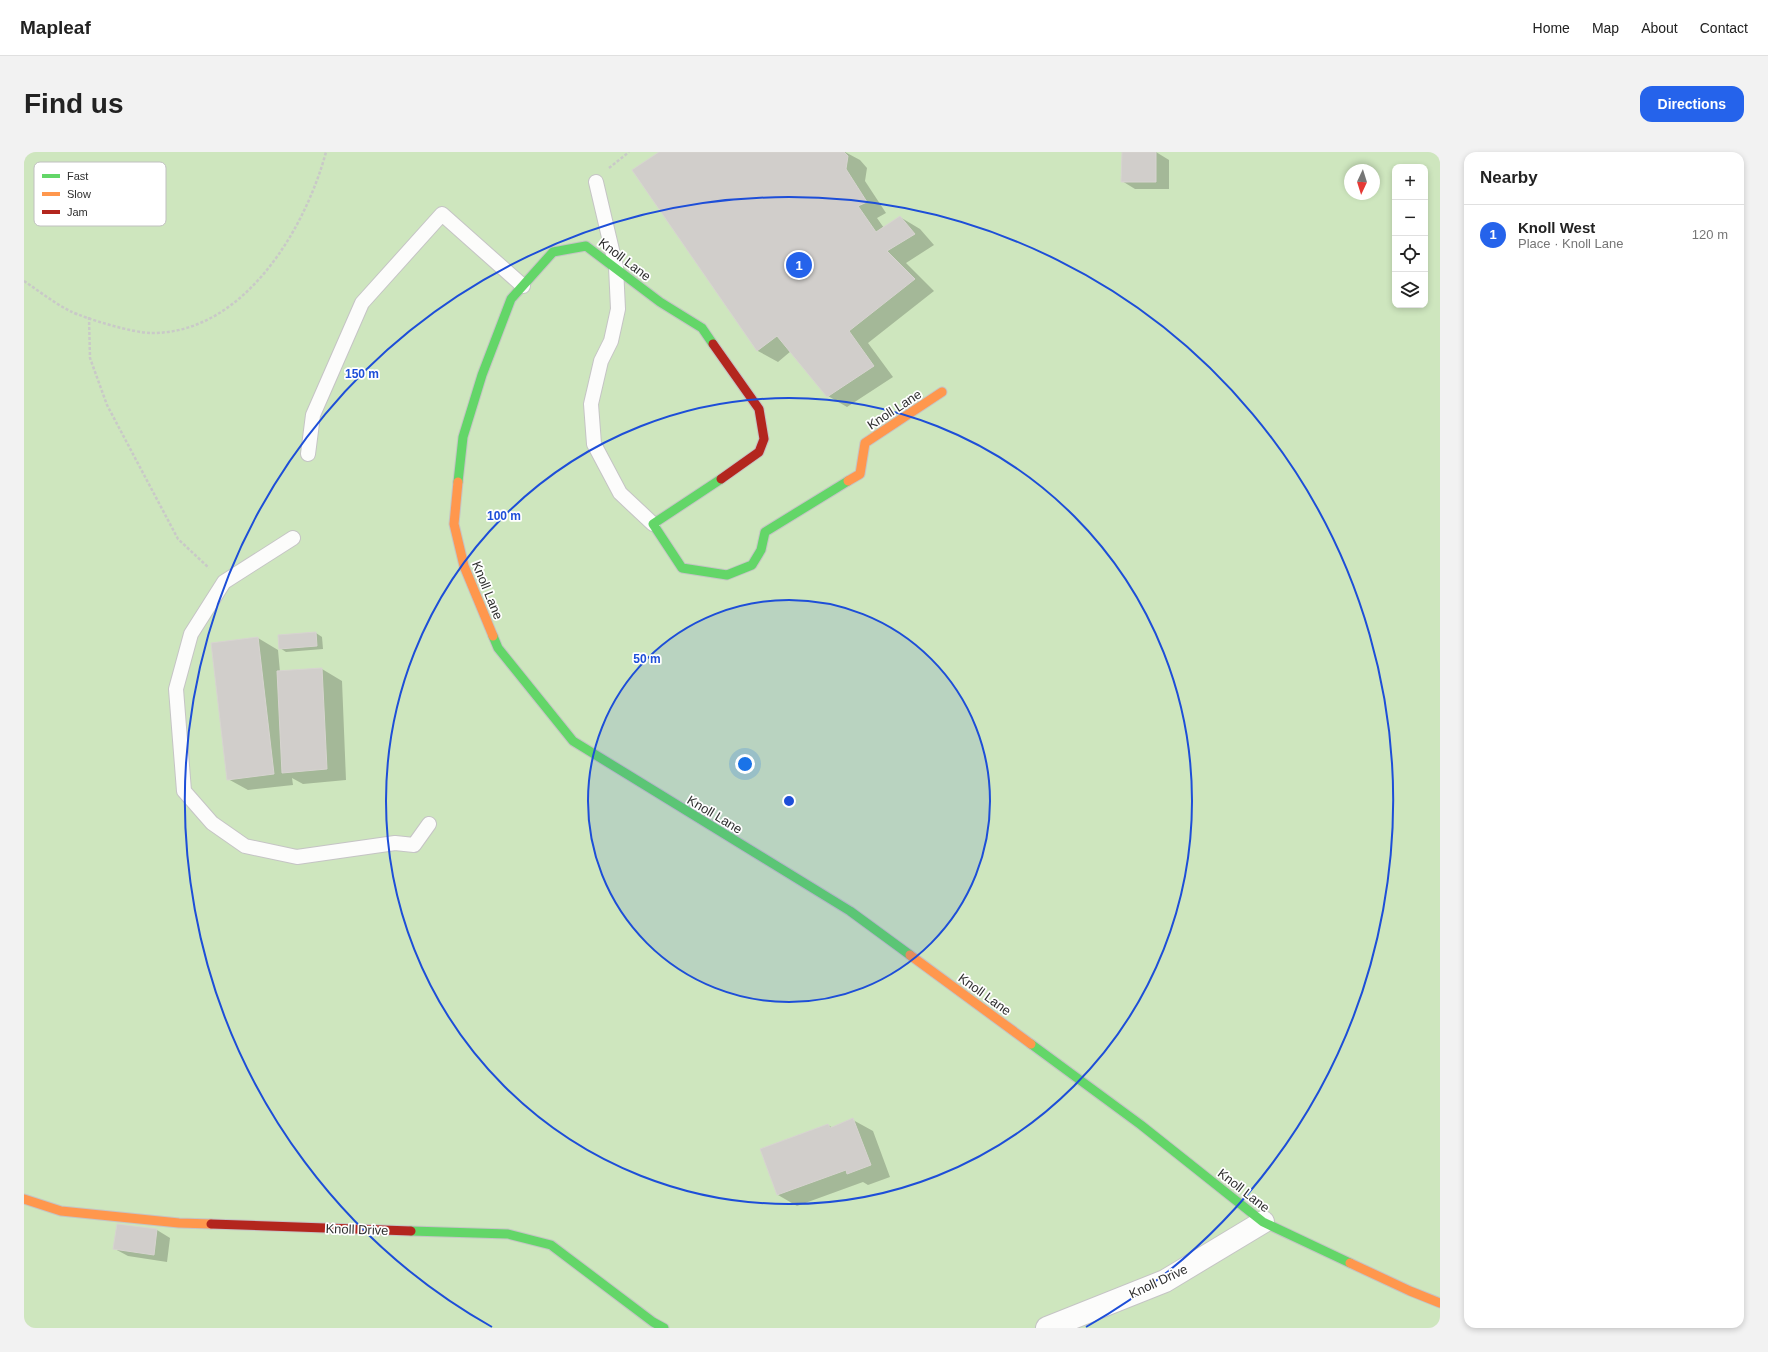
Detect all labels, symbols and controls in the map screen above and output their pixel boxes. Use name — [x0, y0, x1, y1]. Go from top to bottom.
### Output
text: Mapleaf — [20, 17, 91, 38]
text: Home — [1533, 20, 1570, 36]
text: Map — [1592, 20, 1619, 36]
text: About — [1641, 20, 1678, 36]
text: Contact — [1700, 20, 1748, 36]
button: Directions — [1640, 86, 1744, 122]
text: Find us — [24, 88, 124, 119]
legend — [34, 162, 166, 226]
north arrow — [1344, 164, 1380, 200]
map controls — [1392, 164, 1428, 308]
button: + — [1392, 164, 1428, 200]
text: Nearby — [1480, 168, 1538, 187]
text: Fast — [67, 170, 88, 182]
text: Slow — [67, 188, 91, 200]
button: − — [1392, 200, 1428, 236]
text: Jam — [67, 206, 88, 218]
text: Knoll West — [1518, 219, 1595, 236]
text: 1 — [1489, 227, 1497, 242]
text: 120 m — [1692, 227, 1728, 242]
street label: Knoll Lane — [596, 235, 654, 284]
button: locate — [1392, 236, 1428, 272]
text: Place · Knoll Lane — [1518, 236, 1624, 251]
pin: 1 — [786, 250, 812, 280]
button: layers — [1392, 272, 1428, 308]
text: 150 m — [345, 367, 379, 381]
street label: Knoll Lane — [864, 386, 924, 432]
text: 100 m — [487, 509, 521, 523]
street label: Knoll Lane — [469, 559, 506, 621]
text: 50 m — [633, 652, 661, 666]
your location — [735, 754, 755, 774]
street label: Knoll Lane — [685, 792, 745, 837]
centre of rings — [782, 794, 796, 808]
street label: Knoll Lane — [955, 970, 1014, 1019]
street label: Knoll Lane — [1215, 1166, 1273, 1215]
street label: Knoll Drive — [325, 1221, 389, 1238]
street label: Knoll Drive — [1127, 1261, 1190, 1302]

